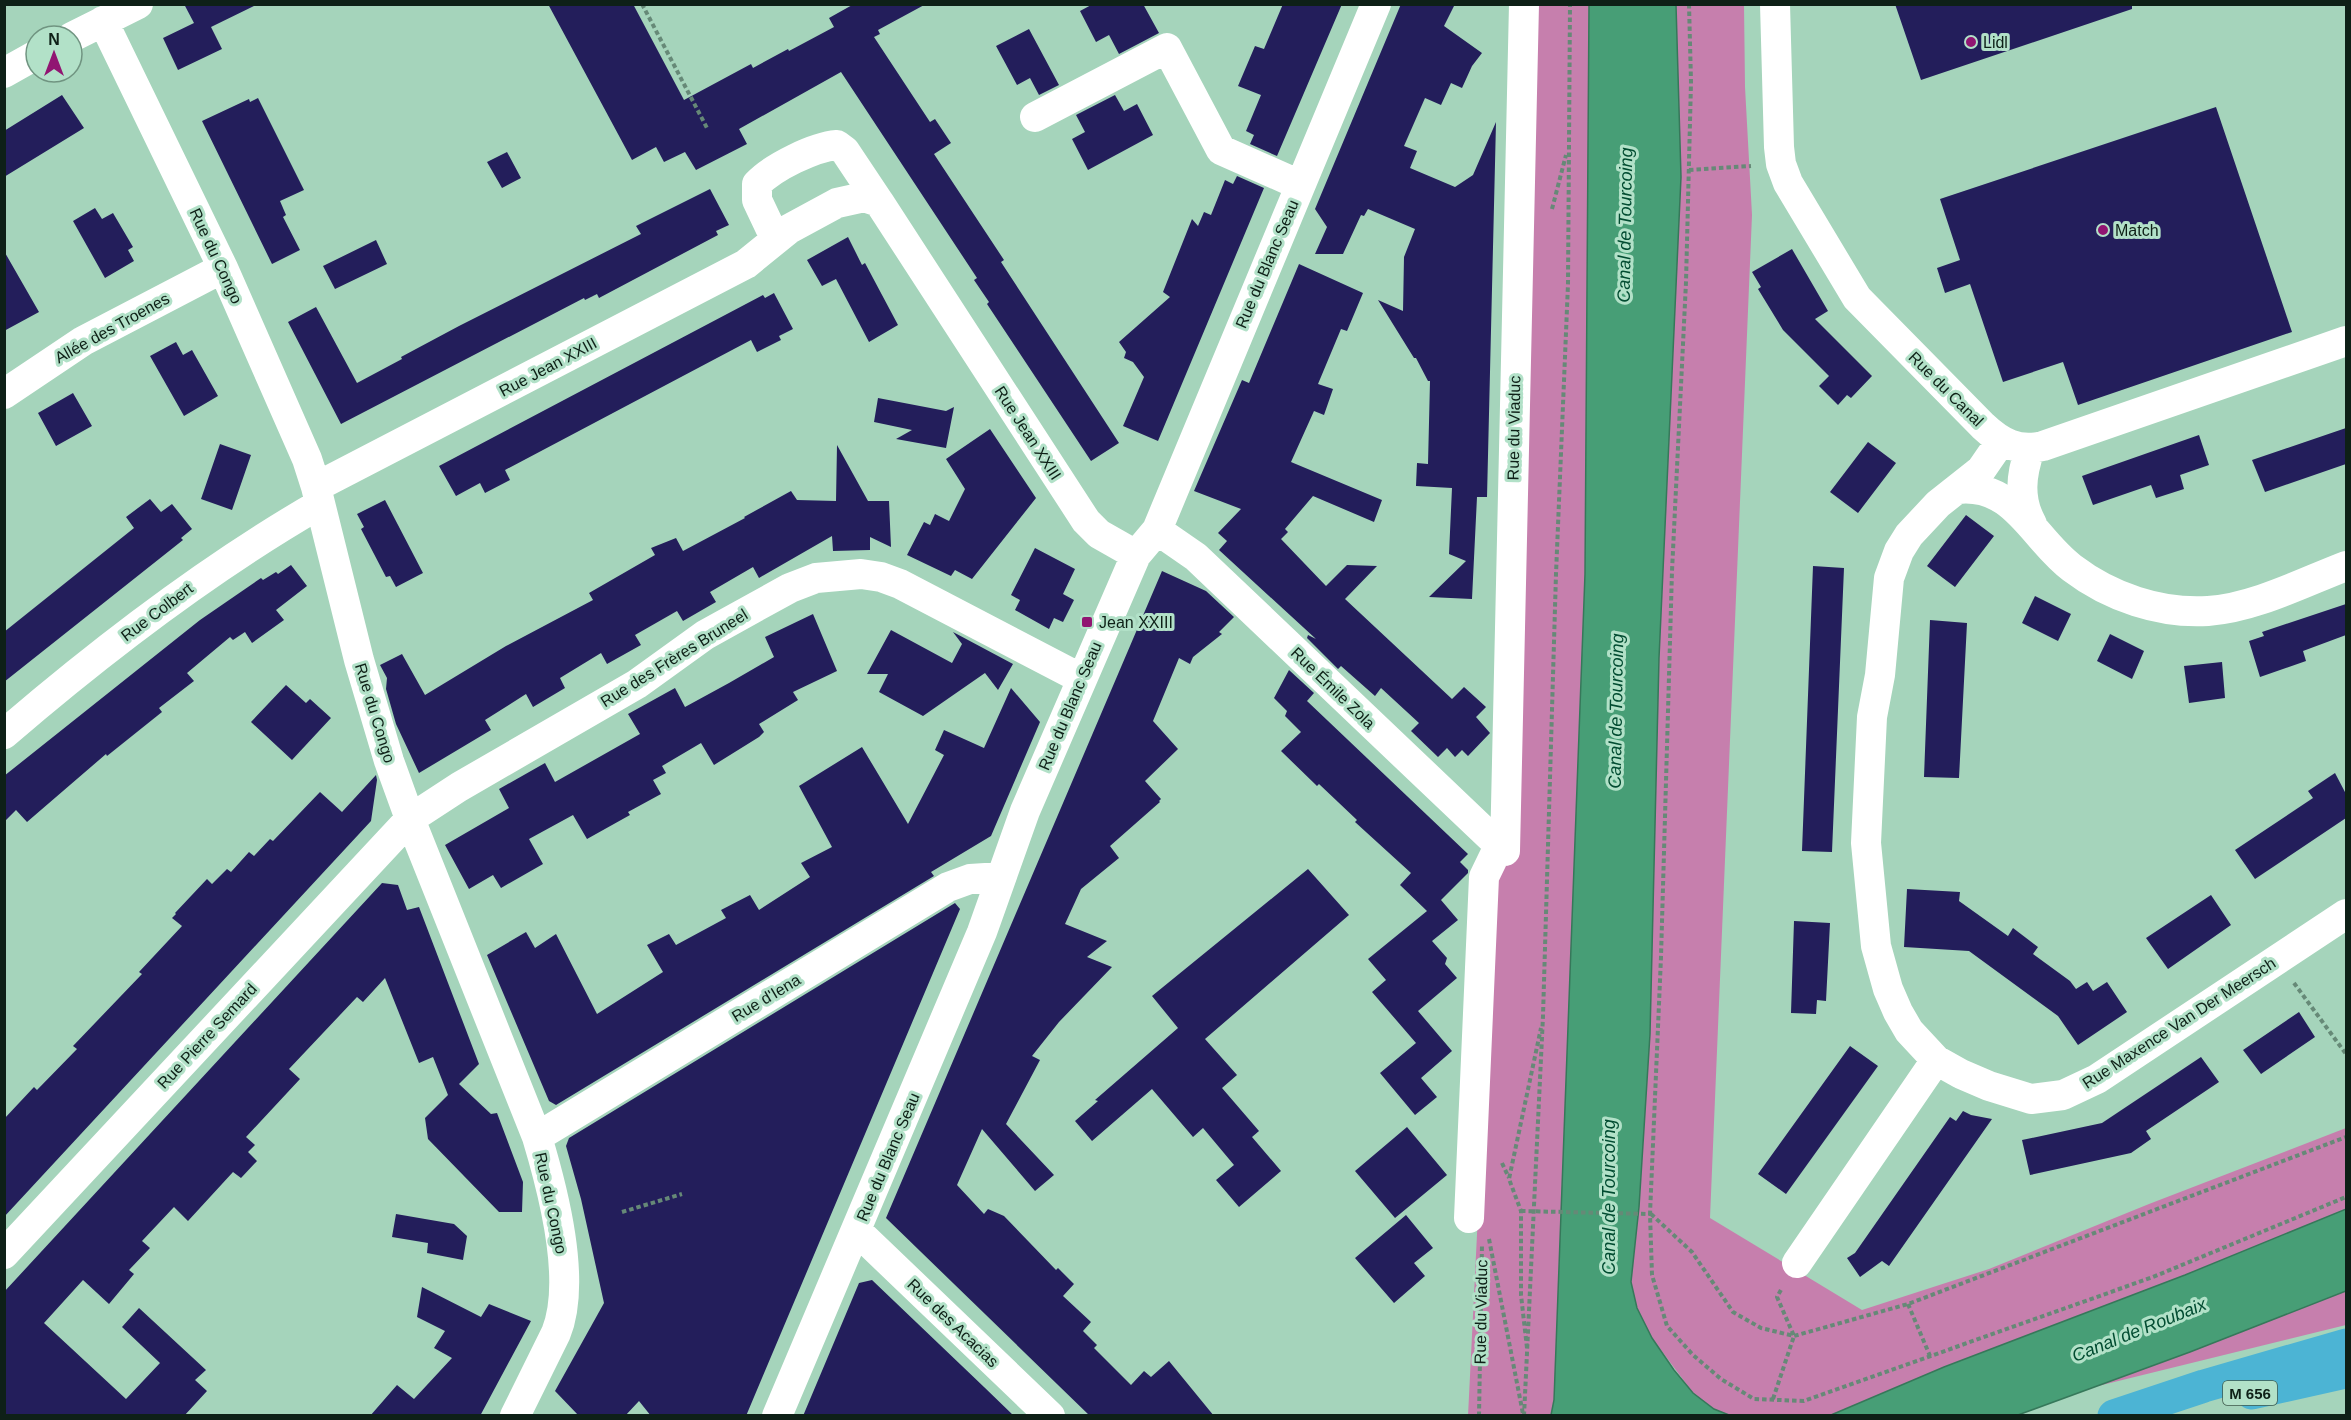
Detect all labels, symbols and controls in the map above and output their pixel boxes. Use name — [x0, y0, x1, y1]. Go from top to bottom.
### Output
north arrow — [24, 24, 84, 84]
text: N — [48, 31, 60, 48]
place label: Lidl — [1983, 34, 2008, 51]
marker: Lidl — [1964, 35, 1978, 49]
water label: Canal de Tourcoing — [1614, 147, 1636, 303]
street label: Rue du Blanc Seau — [1232, 197, 1302, 331]
street label: Rue du Congo — [186, 206, 246, 306]
place label: Match — [2115, 222, 2159, 239]
marker: Match — [2096, 223, 2110, 237]
street label: Allée des Troenes — [52, 290, 172, 366]
street label: Rue Jean XXIII — [496, 334, 600, 400]
street label: Rue du Canal — [1905, 348, 1987, 430]
street label: Rue du Viaduc — [1505, 376, 1523, 480]
street label: Rue Jean XXIII — [992, 383, 1064, 483]
street label: Rue Colbert — [118, 579, 197, 644]
street label: Rue des Frères Bruneel — [597, 606, 751, 710]
place label: Jean XXIII — [1099, 614, 1173, 631]
marker: Jean XXIII — [1080, 615, 1094, 629]
water label: Canal de Tourcoing — [1605, 633, 1627, 789]
street label: Rue du Blanc Seau — [1035, 639, 1105, 773]
street label: Rue Émile Zola — [1288, 643, 1379, 732]
street label: Rue du Congo — [352, 661, 398, 765]
street label: Rue Maxence Van Der Meersch — [2079, 954, 2279, 1092]
street label: Rue d'Iena — [729, 971, 803, 1025]
street label: Rue Pierre Semard — [154, 980, 260, 1092]
street label: Rue du Blanc Seau — [853, 1090, 923, 1224]
water label: Canal de Tourcoing — [1599, 1119, 1619, 1275]
street label: Rue du Congo — [532, 1151, 570, 1255]
street label: Rue du Viaduc — [1472, 1260, 1490, 1364]
street label: Rue des Acacias — [904, 1275, 1002, 1371]
water label: Canal de Roubaix — [2069, 1294, 2210, 1366]
road number: M 656 — [2223, 1381, 2277, 1405]

